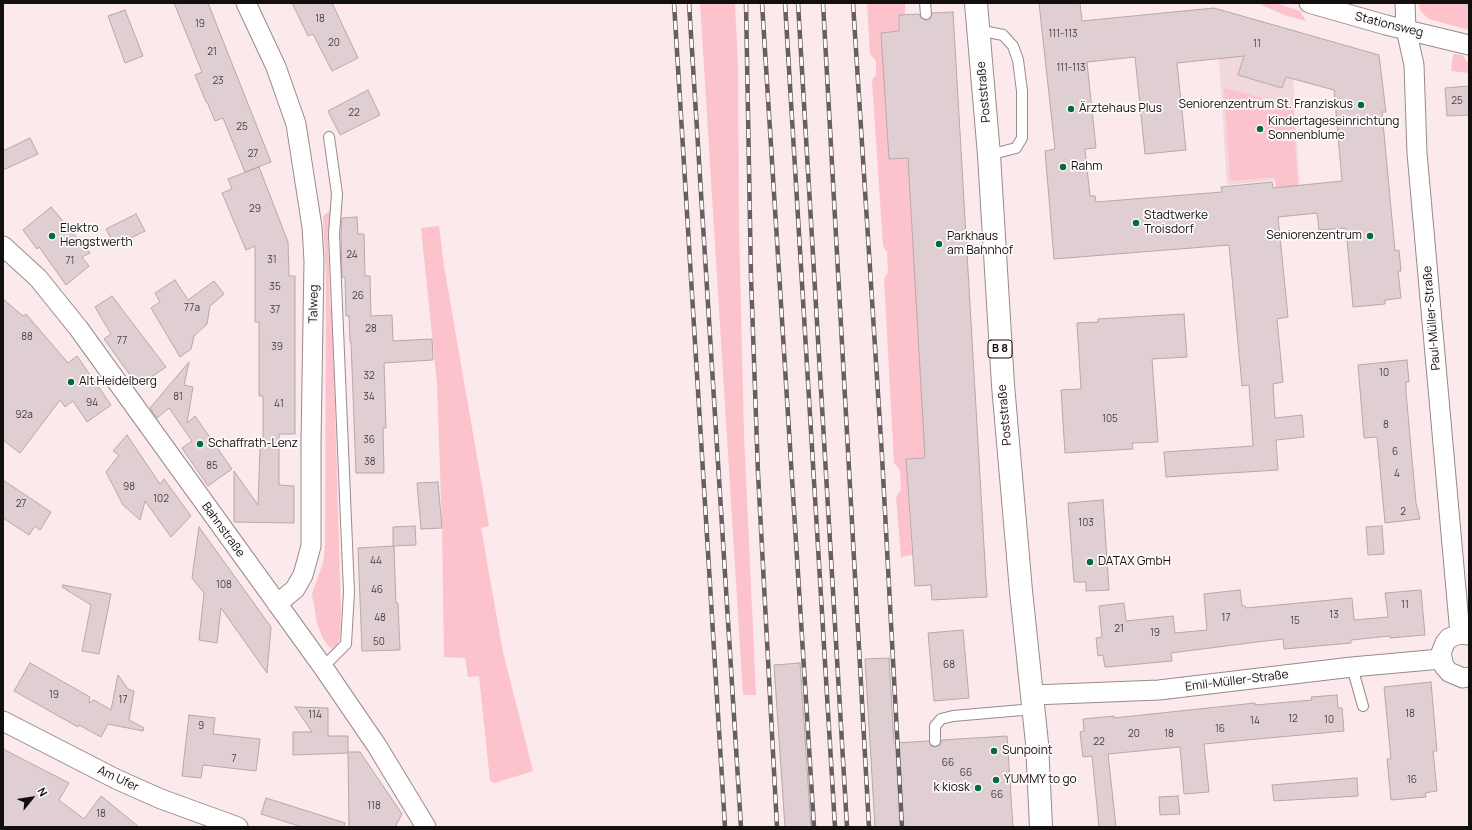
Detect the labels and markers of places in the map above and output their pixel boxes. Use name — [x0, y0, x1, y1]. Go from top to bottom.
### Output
place label: Seniorenzentrum St. Franziskus — [1178, 98, 1353, 112]
marker: Seniorenzentrum St. Franziskus — [1356, 100, 1366, 110]
place label: Ärztehaus Plus — [1079, 102, 1162, 116]
marker: Ärztehaus Plus — [1066, 104, 1076, 114]
place label: Kindertageseinrichtung Sonnenblume — [1268, 115, 1399, 143]
marker: Kindertageseinrichtung Sonnenblume — [1255, 124, 1265, 134]
place label: Rahm — [1071, 160, 1103, 174]
marker: Rahm — [1058, 162, 1068, 172]
place label: Stadtwerke Troisdorf — [1144, 209, 1208, 237]
marker: Stadtwerke Troisdorf — [1131, 218, 1141, 228]
place label: Elektro Hengstwerth — [60, 222, 133, 250]
place label: Seniorenzentrum — [1266, 229, 1362, 243]
place label: Parkhaus am Bahnhof — [947, 230, 1013, 258]
marker: Elektro Hengstwerth — [47, 231, 57, 241]
marker: Seniorenzentrum — [1365, 231, 1375, 241]
marker: Parkhaus am Bahnhof — [934, 239, 944, 249]
place label: Alt Heidelberg — [79, 375, 157, 389]
marker: Alt Heidelberg — [66, 377, 76, 387]
place label: Schaffrath-Lenz — [208, 437, 298, 451]
marker: Schaffrath-Lenz — [195, 439, 205, 449]
place label: DATAX GmbH — [1098, 555, 1171, 569]
marker: DATAX GmbH — [1085, 557, 1095, 567]
place label: Sunpoint — [1002, 744, 1053, 758]
marker: Sunpoint — [989, 746, 999, 756]
place label: YUMMY to go — [1004, 773, 1077, 787]
marker: YUMMY to go — [991, 775, 1001, 785]
place label: k kiosk — [934, 781, 970, 795]
marker: k kiosk — [973, 783, 983, 793]

